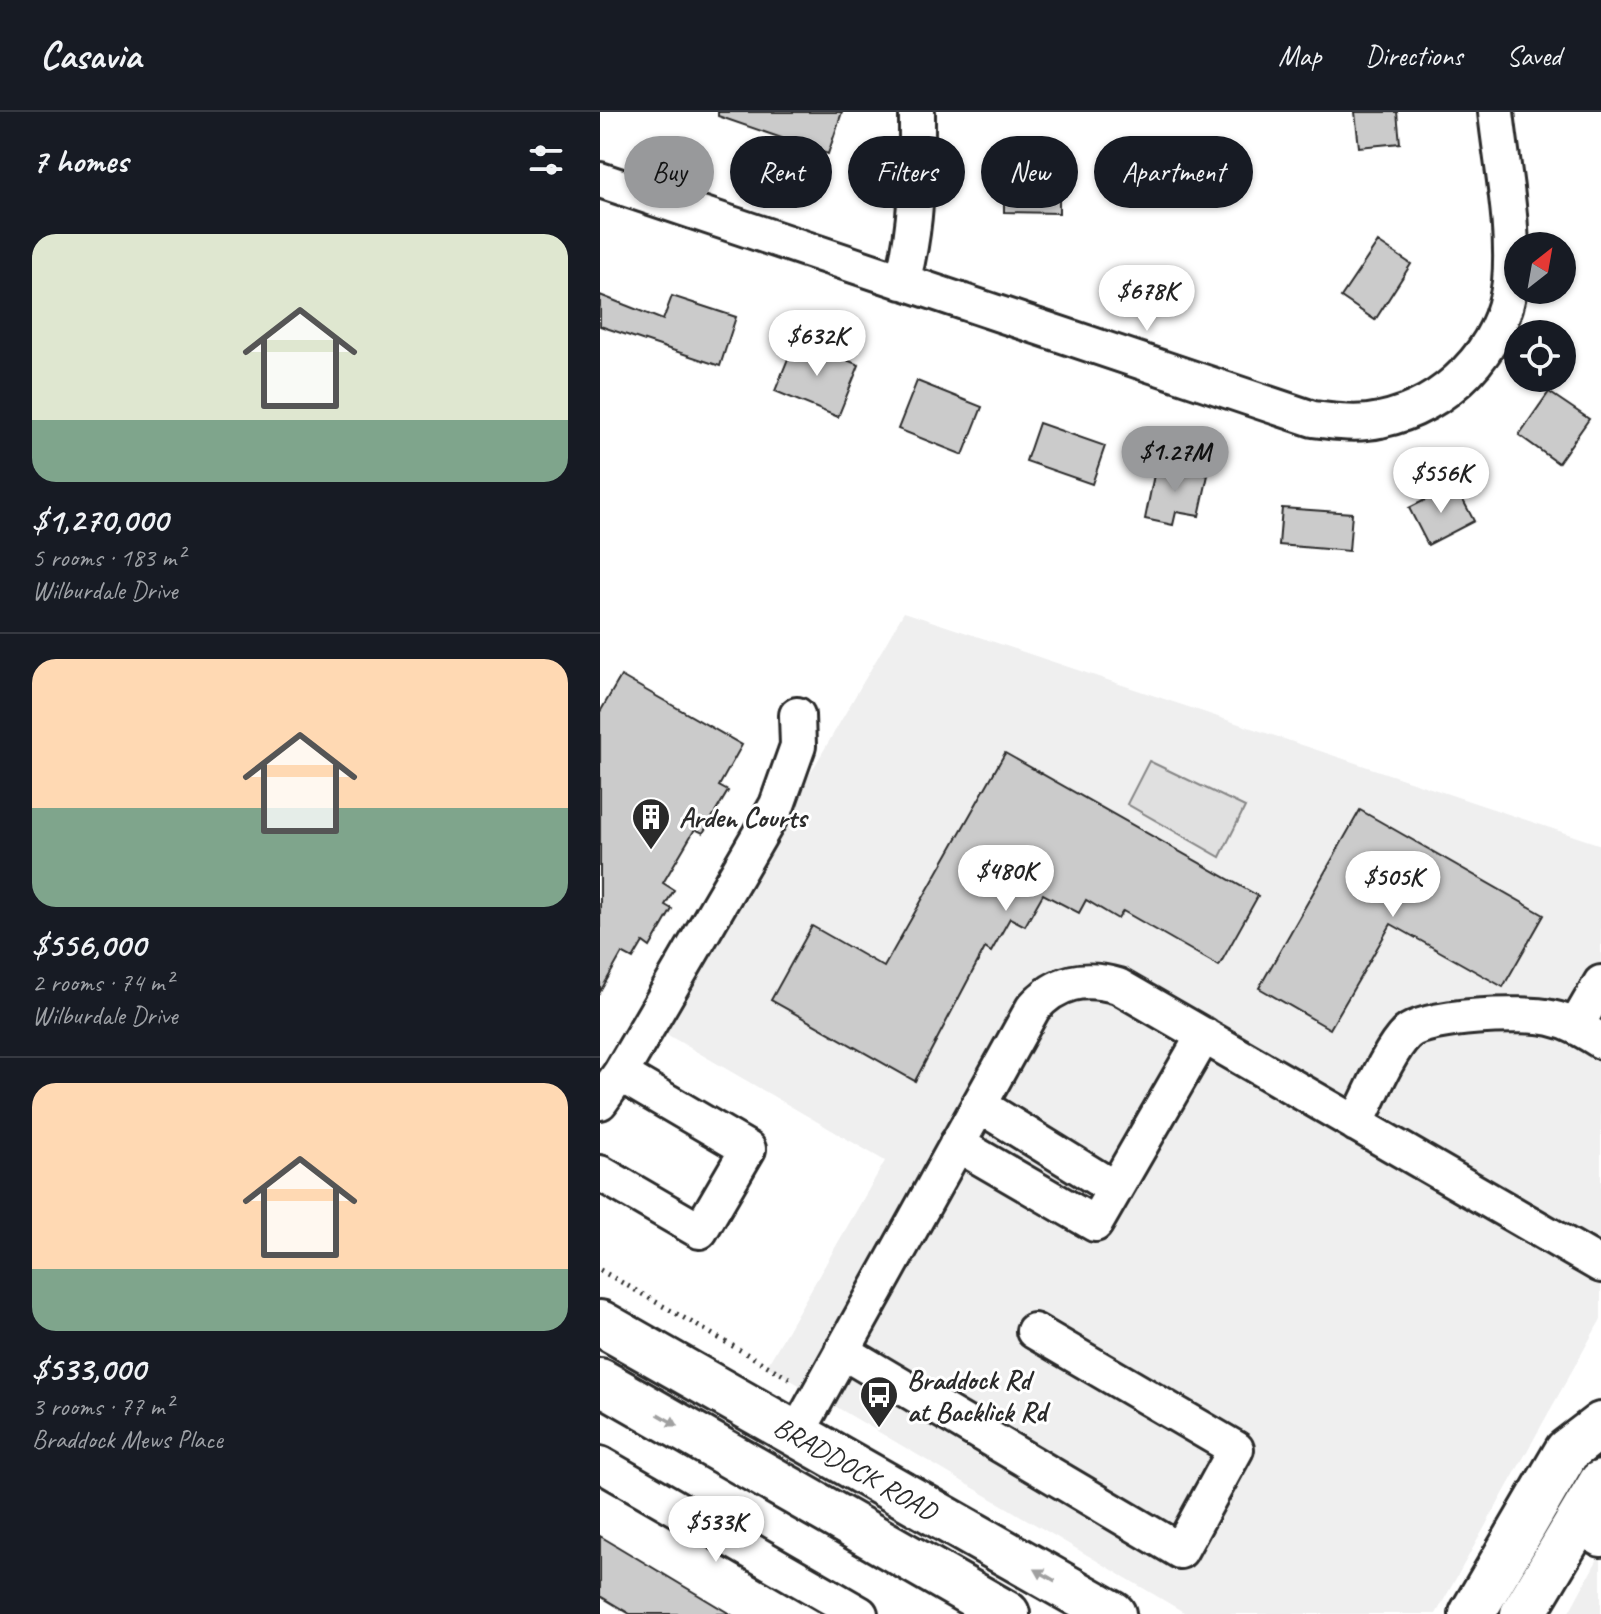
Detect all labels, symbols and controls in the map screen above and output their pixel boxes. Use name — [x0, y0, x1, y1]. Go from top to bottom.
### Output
text: Casavia — [40, 32, 141, 79]
text: Map — [1278, 38, 1321, 73]
text: Directions — [1365, 38, 1463, 73]
text: Saved — [1507, 38, 1561, 73]
chip: Buy — [624, 136, 714, 208]
chip: Rent — [730, 136, 832, 208]
chip: Filters — [848, 136, 965, 208]
chip: New — [981, 136, 1078, 208]
chip: Apartment — [1094, 136, 1253, 208]
icon: filters — [524, 138, 568, 182]
text: 7 homes — [32, 139, 128, 182]
north arrow — [1504, 232, 1576, 304]
map controls — [1504, 232, 1576, 392]
pin: $678K — [1091, 265, 1203, 333]
text: $678K — [1117, 274, 1177, 307]
icon: home — [228, 286, 372, 430]
pin: $632K — [761, 310, 873, 378]
text: $632K — [787, 319, 847, 352]
button: locate — [1504, 320, 1576, 392]
pin: $1.27M — [1110, 426, 1240, 494]
text: $1.27M — [1140, 435, 1210, 468]
pin: $556K — [1385, 447, 1497, 515]
text: $556K — [1411, 456, 1471, 489]
text: $1,270,000 — [32, 498, 168, 541]
text: 5 rooms · 183 m² — [32, 541, 184, 574]
text: Wilburdale Drive — [32, 574, 177, 607]
icon: home — [228, 711, 372, 855]
building icon: Arden Courts — [630, 796, 672, 851]
place label: Arden Courts — [679, 800, 810, 835]
pin: $480K — [950, 845, 1062, 913]
pin: $505K — [1337, 851, 1449, 919]
text: $480K — [976, 854, 1036, 887]
text: $505K — [1363, 860, 1423, 893]
text: $556,000 — [32, 923, 145, 966]
text: 2 rooms · 74 m² — [32, 966, 173, 999]
text: Wilburdale Drive — [32, 999, 177, 1032]
icon: home — [228, 1135, 372, 1279]
text: $533,000 — [32, 1347, 145, 1390]
place label: Braddock Rd at Backlick Rd — [907, 1362, 1051, 1429]
bus stop icon: Braddock Rd at Backlick Rd — [858, 1374, 900, 1429]
text: 3 rooms · 77 m² — [32, 1390, 173, 1423]
street label: BRADDOCK ROAD — [768, 1408, 945, 1529]
one-way arrow — [657, 1413, 679, 1427]
text: Braddock Mews Place — [32, 1423, 223, 1456]
pin: $533K — [660, 1496, 772, 1564]
text: $533K — [686, 1505, 746, 1538]
one-way arrow — [1034, 1568, 1056, 1582]

